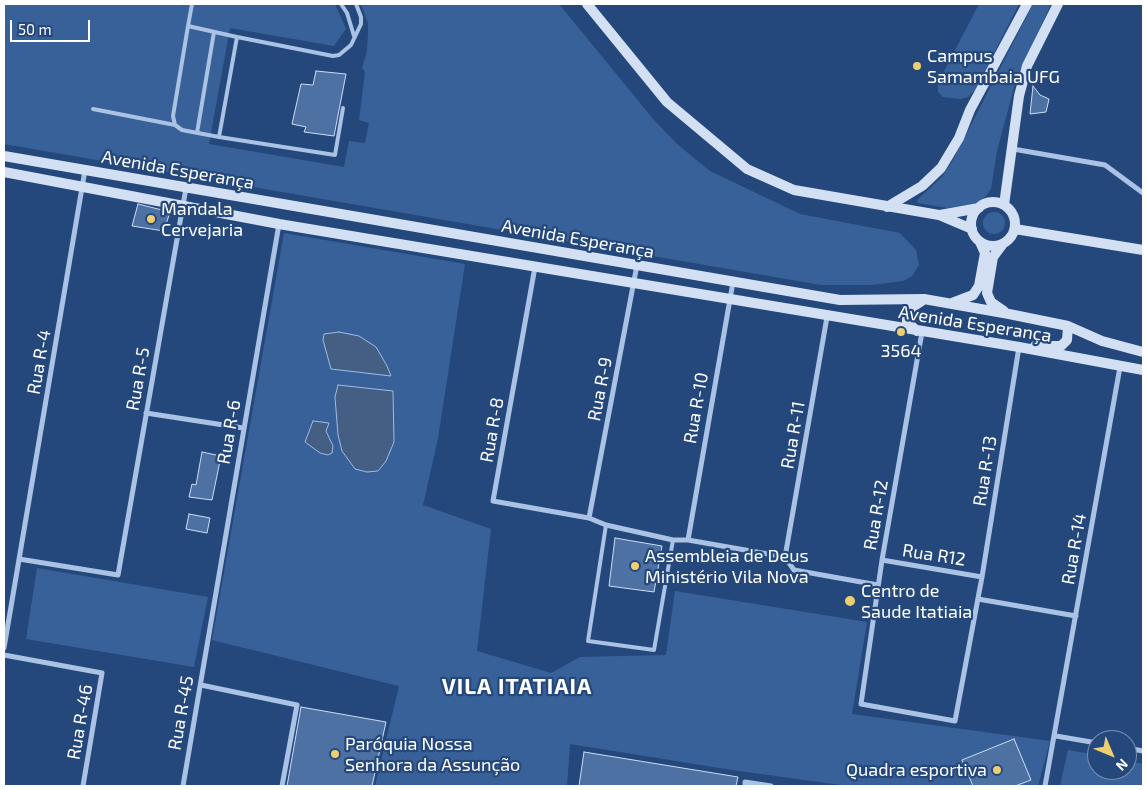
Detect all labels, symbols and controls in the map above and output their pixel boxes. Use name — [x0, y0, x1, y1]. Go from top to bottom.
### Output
scale bar — [12, 10, 92, 42]
text: 50 m — [18, 20, 52, 38]
place label: Campus Samambaia UFG — [927, 45, 1060, 88]
marker: Campus Samambaia UFG — [911, 60, 923, 72]
street label: Avenida Esperança — [100, 146, 256, 194]
place label: Mandala Cervejaria — [161, 198, 243, 240]
marker: Mandala Cervejaria — [145, 213, 157, 225]
street label: Avenida Esperança — [500, 215, 656, 263]
street label: Avenida Esperança — [897, 301, 1053, 347]
marker: 3564 — [895, 326, 907, 338]
street label: Rua R-4 — [23, 328, 55, 396]
place label: 3564 — [880, 340, 922, 362]
street label: Rua R-5 — [122, 346, 154, 412]
street label: Rua R-9 — [583, 355, 617, 423]
street label: Rua R-10 — [679, 371, 713, 445]
street label: Rua R-8 — [476, 396, 508, 464]
street label: Rua R-6 — [213, 398, 245, 466]
street label: Rua R-11 — [776, 400, 810, 470]
street label: Rua R-13 — [969, 434, 1001, 508]
street label: Rua R-12 — [859, 478, 893, 552]
street label: Rua R-14 — [1057, 512, 1091, 586]
street label: Rua R12 — [901, 539, 967, 571]
place label: Assembleia de Deus Ministério Vila Nova — [645, 545, 809, 588]
marker: Assembleia de Deus Ministério Vila Nova — [629, 560, 641, 572]
place label: Centro de Saude Itatiaia — [861, 580, 972, 622]
marker: Centro de Saude Itatiaia — [843, 594, 857, 608]
street label: Rua R-45 — [164, 674, 198, 752]
district label: VILA ITATIAIA — [440, 674, 594, 700]
street label: Rua R-46 — [63, 683, 97, 761]
north arrow — [1087, 730, 1137, 780]
place label: Paróquia Nossa Senhora da Assunção — [345, 733, 520, 776]
marker: Paróquia Nossa Senhora da Assunção — [329, 748, 341, 760]
text: N — [1113, 756, 1132, 775]
place label: Quadra esportiva — [846, 759, 987, 781]
marker: Quadra esportiva — [991, 764, 1003, 776]

